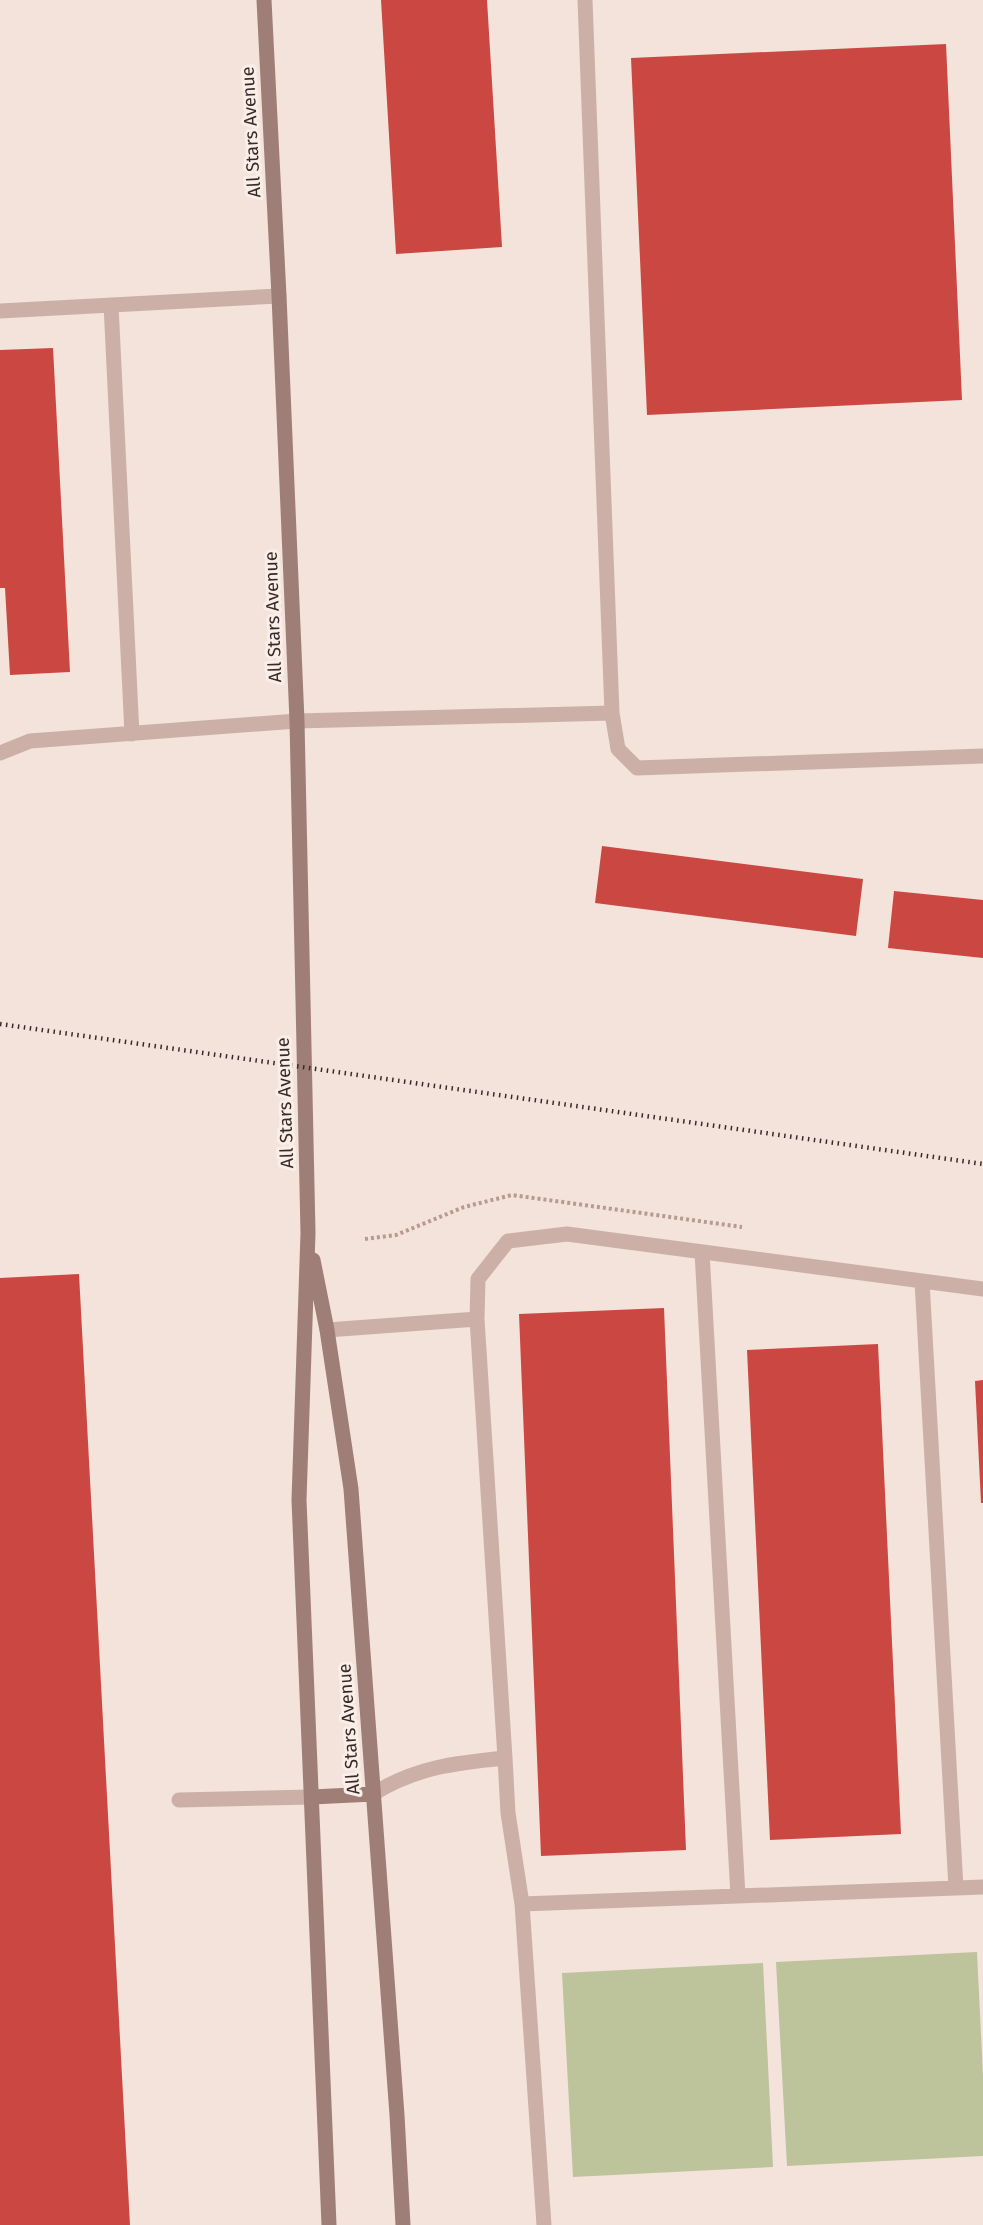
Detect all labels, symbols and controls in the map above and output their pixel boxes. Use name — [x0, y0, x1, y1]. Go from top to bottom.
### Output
street label: All Stars Avenue — [237, 66, 265, 198]
street label: All Stars Avenue — [260, 551, 286, 683]
street label: All Stars Avenue — [272, 1037, 298, 1169]
street label: All Stars Avenue — [333, 1663, 365, 1795]

